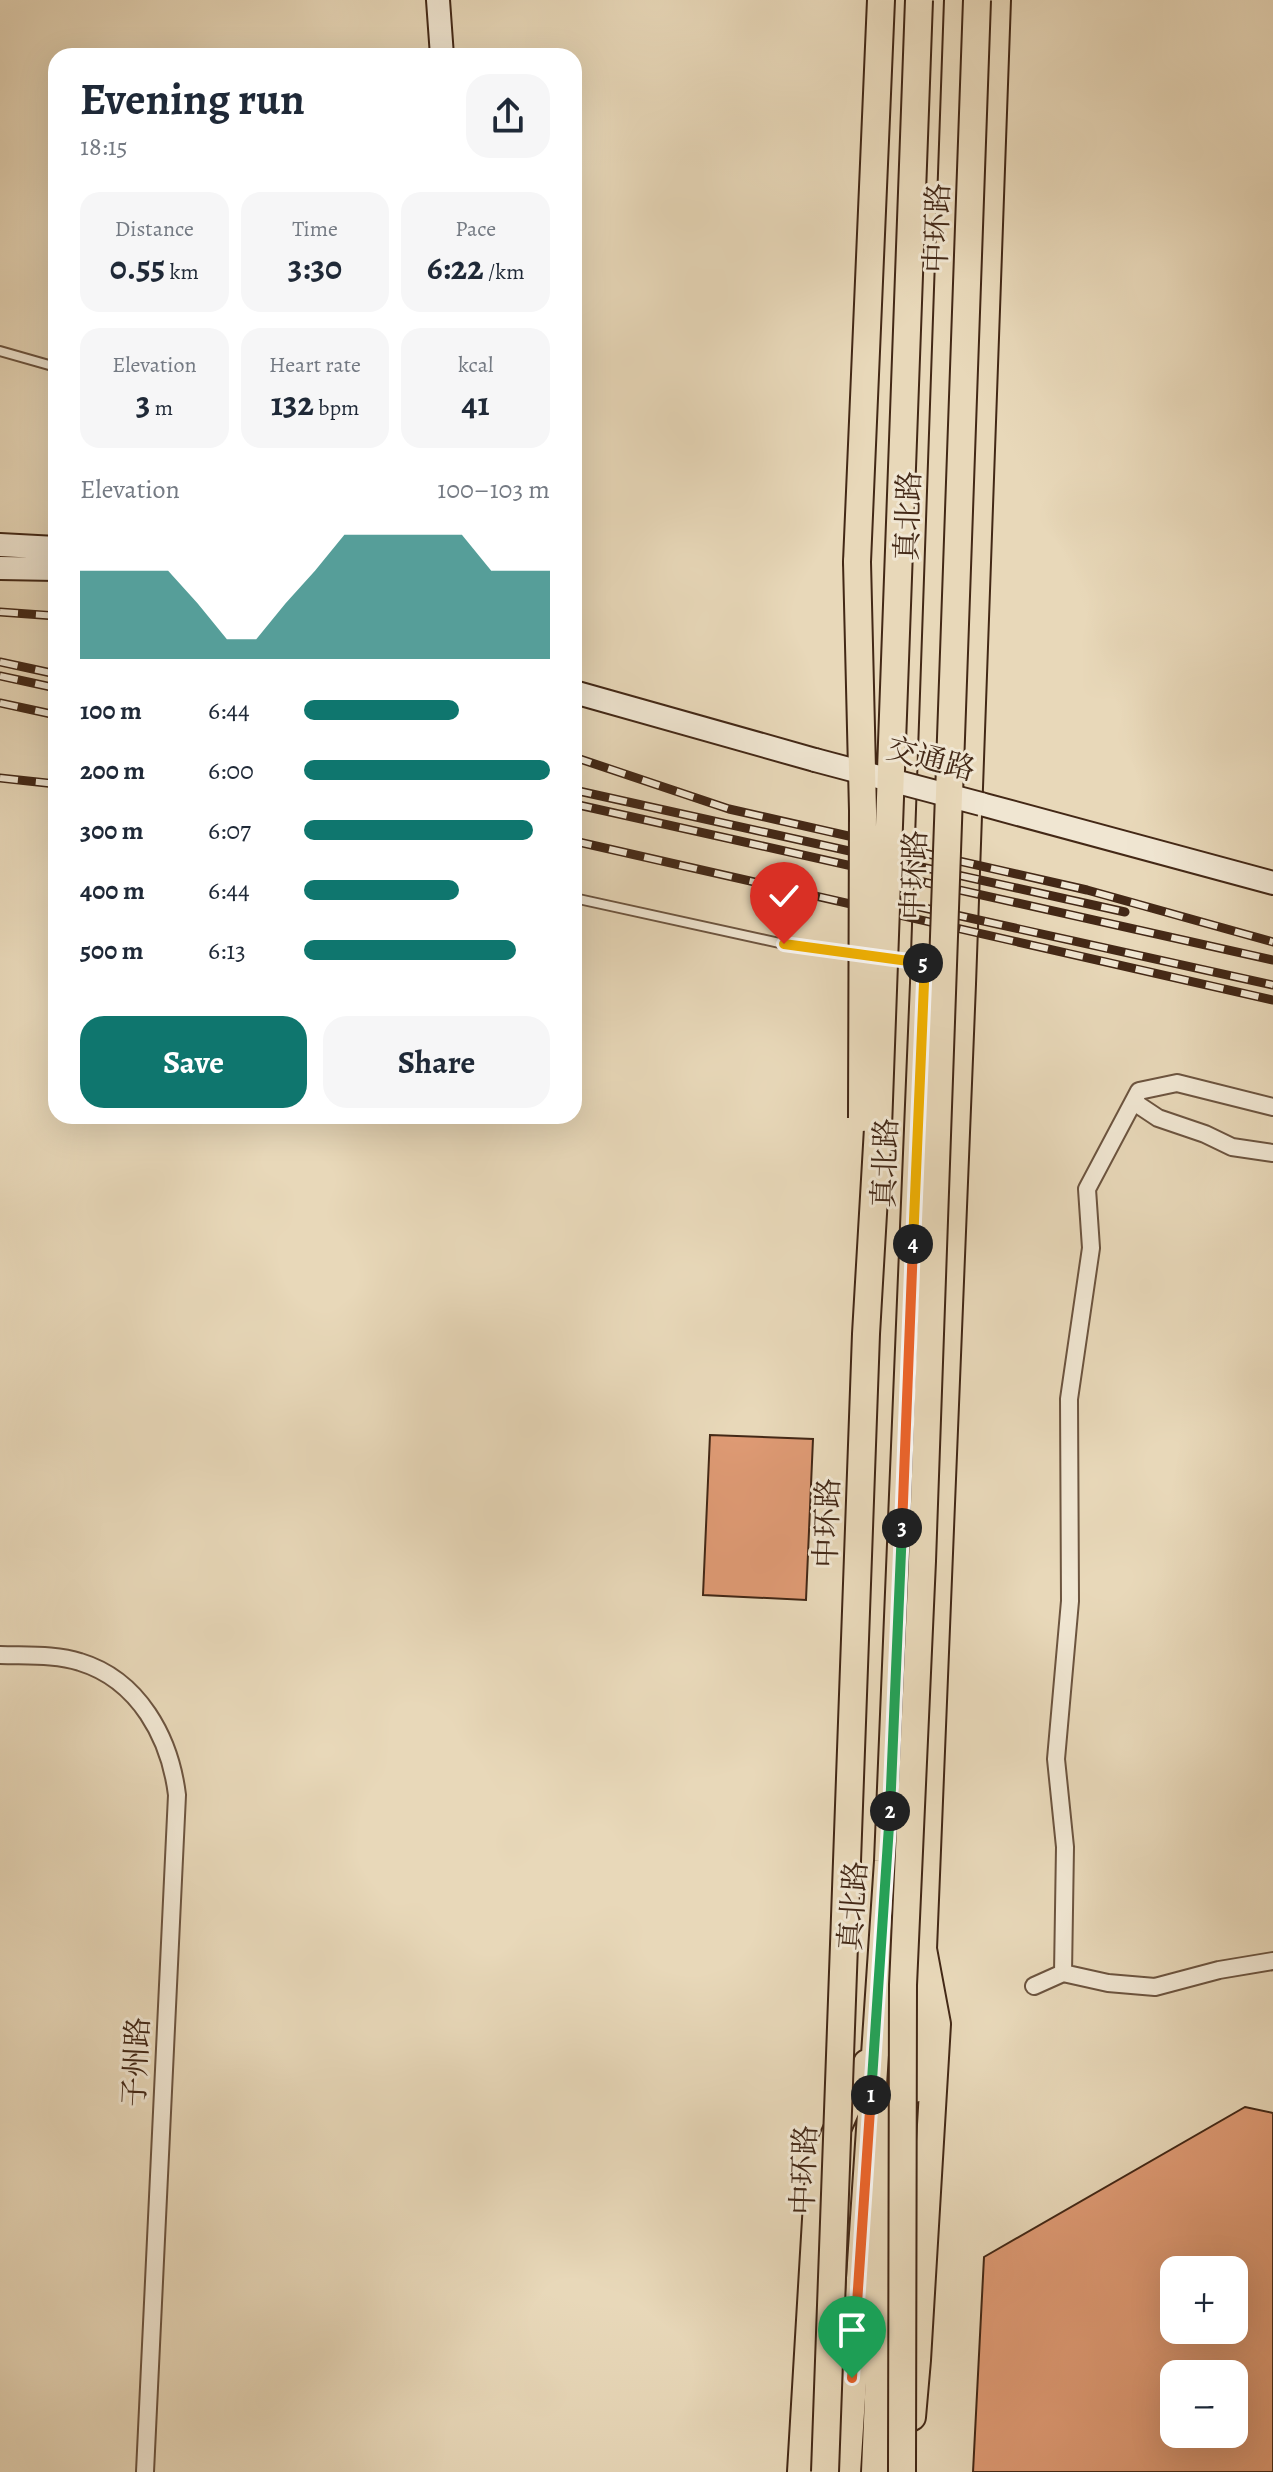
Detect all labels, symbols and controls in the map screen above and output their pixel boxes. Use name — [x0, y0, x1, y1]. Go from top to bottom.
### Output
text: Evening run — [80, 69, 305, 129]
button: share — [466, 74, 550, 158]
text: 18:15 — [80, 129, 128, 164]
street label: 中环路 — [915, 182, 959, 274]
text: Distance — [115, 214, 194, 244]
text: Time — [292, 214, 338, 244]
text: Pace — [455, 214, 496, 244]
text: 0.55 — [110, 244, 165, 291]
text: 3:30 — [288, 244, 342, 291]
text: 6:22 — [427, 244, 484, 291]
text: km — [165, 257, 199, 287]
text: /km — [484, 257, 525, 287]
text: Elevation — [112, 350, 197, 380]
text: Heart rate — [269, 350, 361, 380]
text: kcal — [458, 350, 493, 380]
text: 3 — [136, 380, 150, 427]
text: 132 — [271, 380, 314, 427]
text: 41 — [462, 380, 490, 427]
text: m — [150, 393, 173, 423]
text: bpm — [314, 393, 359, 423]
street label: 真北路 — [886, 470, 930, 562]
text: Elevation — [80, 472, 180, 507]
text: 100–103 m — [437, 472, 550, 507]
text: 100 m — [80, 693, 142, 728]
text: 6:44 — [208, 693, 250, 728]
street label: 交通路 — [882, 728, 980, 790]
text: 200 m — [80, 753, 145, 788]
text: 6:00 — [208, 753, 254, 788]
text: 300 m — [80, 813, 144, 848]
text: 6:07 — [208, 813, 251, 848]
street label: 中环路 — [892, 829, 936, 921]
pin — [750, 862, 818, 944]
text: 400 m — [80, 873, 145, 908]
text: 6:44 — [208, 873, 250, 908]
icon: check — [762, 874, 806, 918]
text: 500 m — [80, 933, 144, 968]
text: 6:13 — [208, 933, 246, 968]
pin: 5 — [903, 943, 943, 983]
text: 5 — [918, 948, 928, 978]
button: Save — [80, 1016, 307, 1108]
button: Share — [323, 1016, 550, 1108]
street label: 真北路 — [863, 1117, 907, 1209]
pin: 4 — [893, 1224, 933, 1264]
text: 4 — [908, 1229, 918, 1259]
street label: 中环路 — [805, 1477, 849, 1569]
pin: 3 — [882, 1508, 922, 1548]
text: 3 — [897, 1513, 907, 1543]
pin: 2 — [870, 1791, 910, 1831]
text: 2 — [885, 1796, 895, 1826]
street label: 真北路 — [830, 1860, 876, 1952]
street label: 子州路 — [114, 2016, 158, 2108]
pin: 1 — [851, 2075, 891, 2115]
text: 1 — [867, 2080, 875, 2110]
street label: 中环路 — [782, 2124, 826, 2216]
map controls — [1160, 2256, 1248, 2448]
button: + — [1160, 2256, 1248, 2344]
pin — [818, 2296, 886, 2378]
icon: arrive — [830, 2308, 874, 2352]
button: − — [1160, 2360, 1248, 2448]

